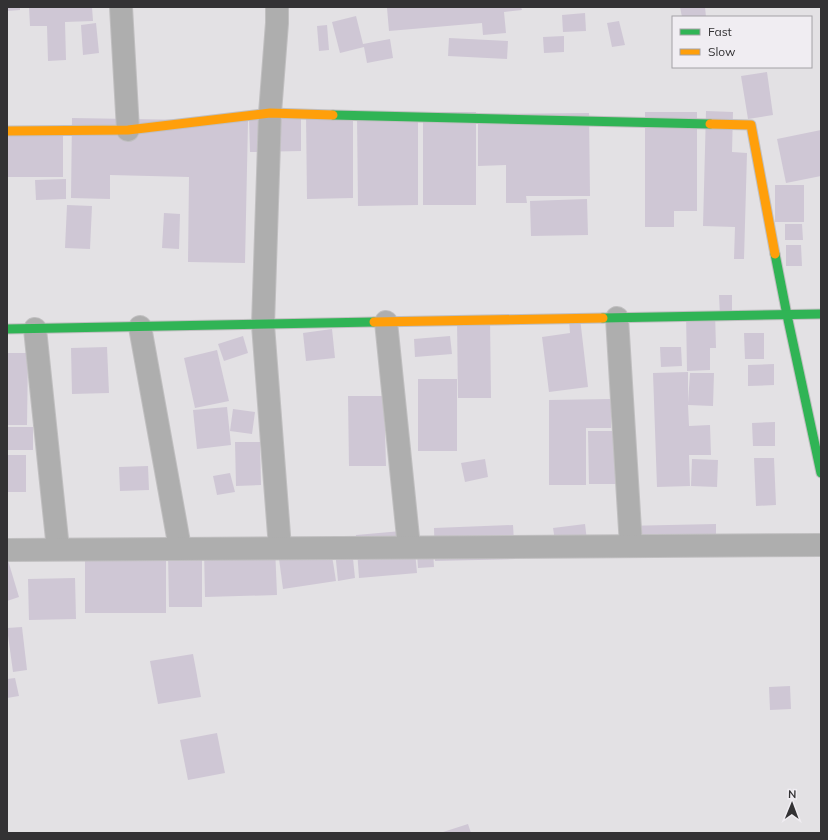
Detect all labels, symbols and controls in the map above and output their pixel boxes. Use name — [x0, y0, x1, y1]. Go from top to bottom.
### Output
legend — [672, 16, 812, 68]
text: Fast — [708, 24, 732, 39]
text: Slow — [708, 44, 736, 59]
north arrow — [772, 784, 812, 824]
text: N — [788, 787, 796, 801]

